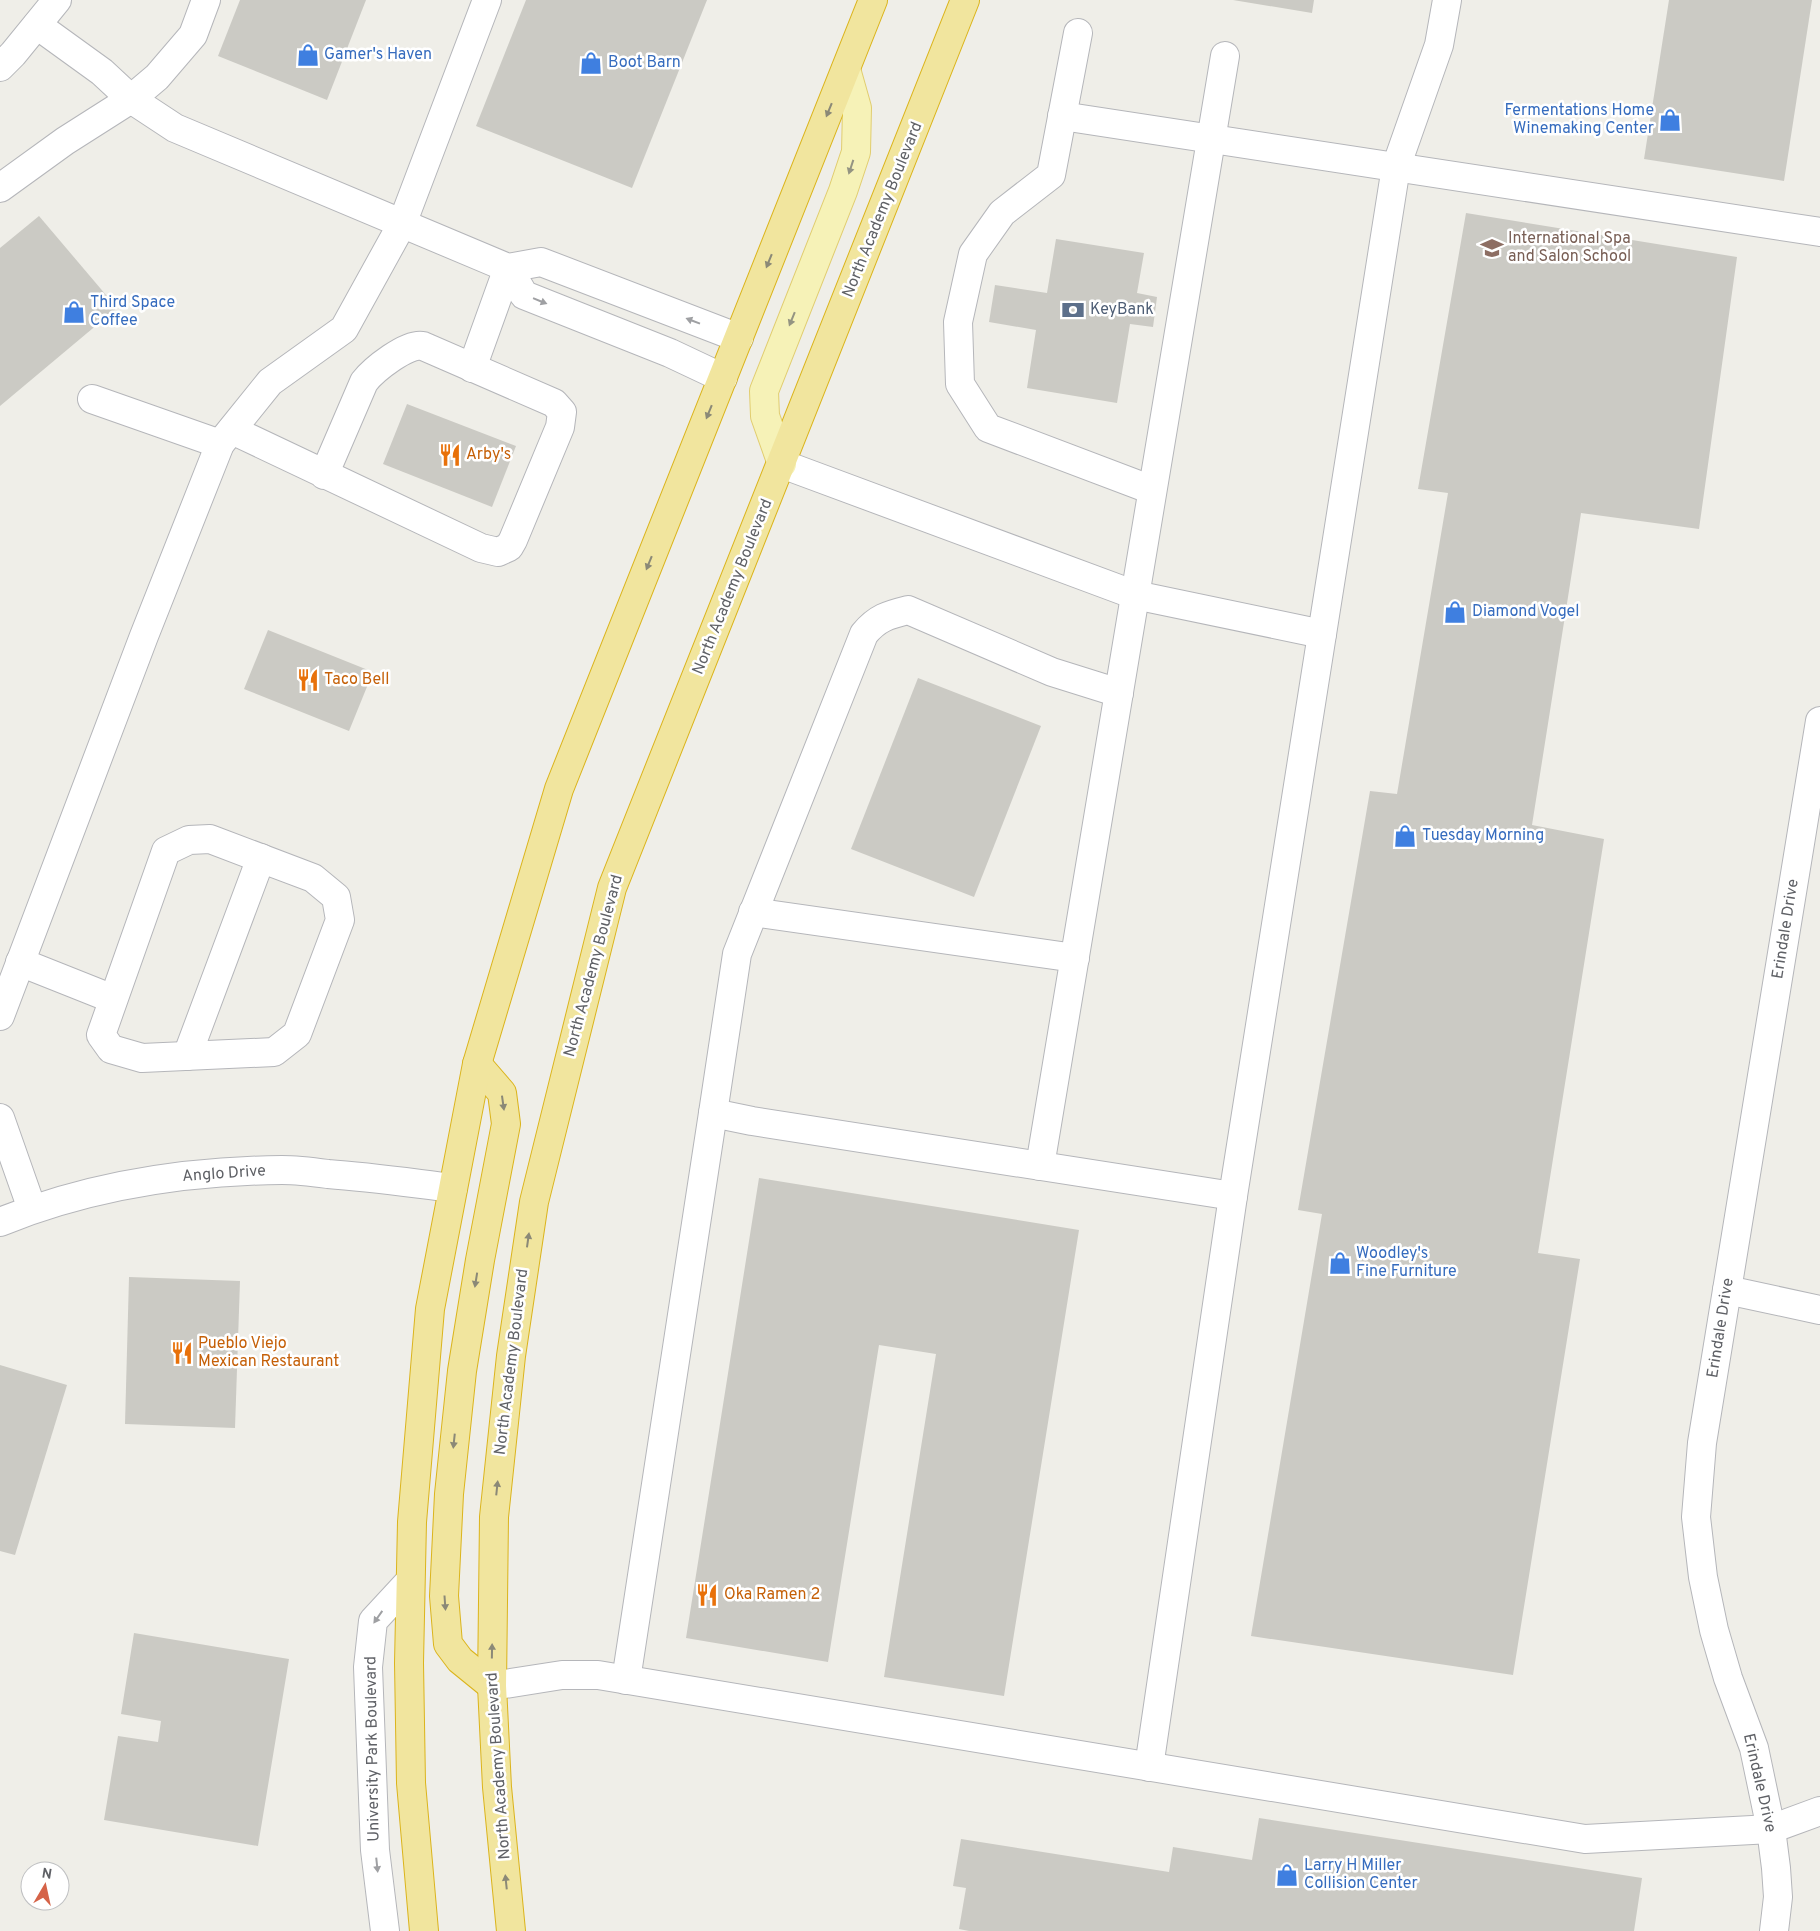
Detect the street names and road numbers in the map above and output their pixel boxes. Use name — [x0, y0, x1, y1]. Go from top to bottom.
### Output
street label: North Academy Boulevard — [839, 119, 927, 301]
street label: North Academy Boulevard — [689, 496, 777, 678]
street label: North Academy Boulevard — [560, 873, 628, 1059]
street label: Erindale Drive — [1768, 878, 1804, 980]
street label: Anglo Drive — [181, 1161, 267, 1187]
street label: North Academy Boulevard — [491, 1268, 533, 1456]
street label: Erindale Drive — [1703, 1277, 1739, 1379]
street label: University Park Boulevard — [361, 1656, 385, 1842]
street label: North Academy Boulevard — [482, 1672, 516, 1860]
street label: Erindale Drive — [1738, 1732, 1780, 1834]

